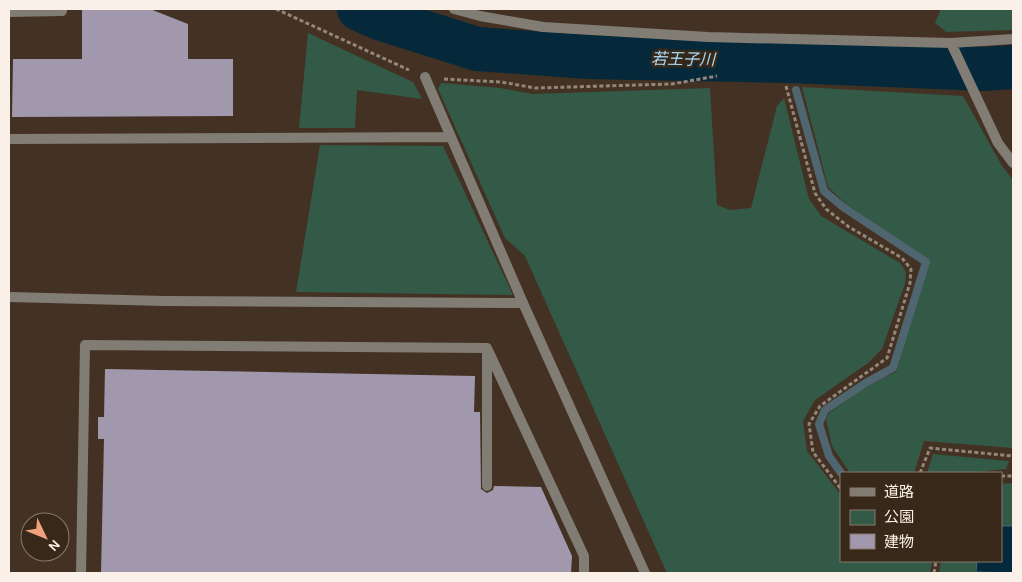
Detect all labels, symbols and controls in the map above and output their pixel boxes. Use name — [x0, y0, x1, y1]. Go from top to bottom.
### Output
water label: 若王子川 — [651, 49, 717, 69]
legend — [840, 472, 1002, 562]
text: 道路 — [884, 483, 914, 501]
text: 公園 — [884, 508, 914, 526]
north arrow — [20, 512, 70, 562]
text: 建物 — [884, 533, 914, 551]
text: N — [44, 536, 64, 555]

